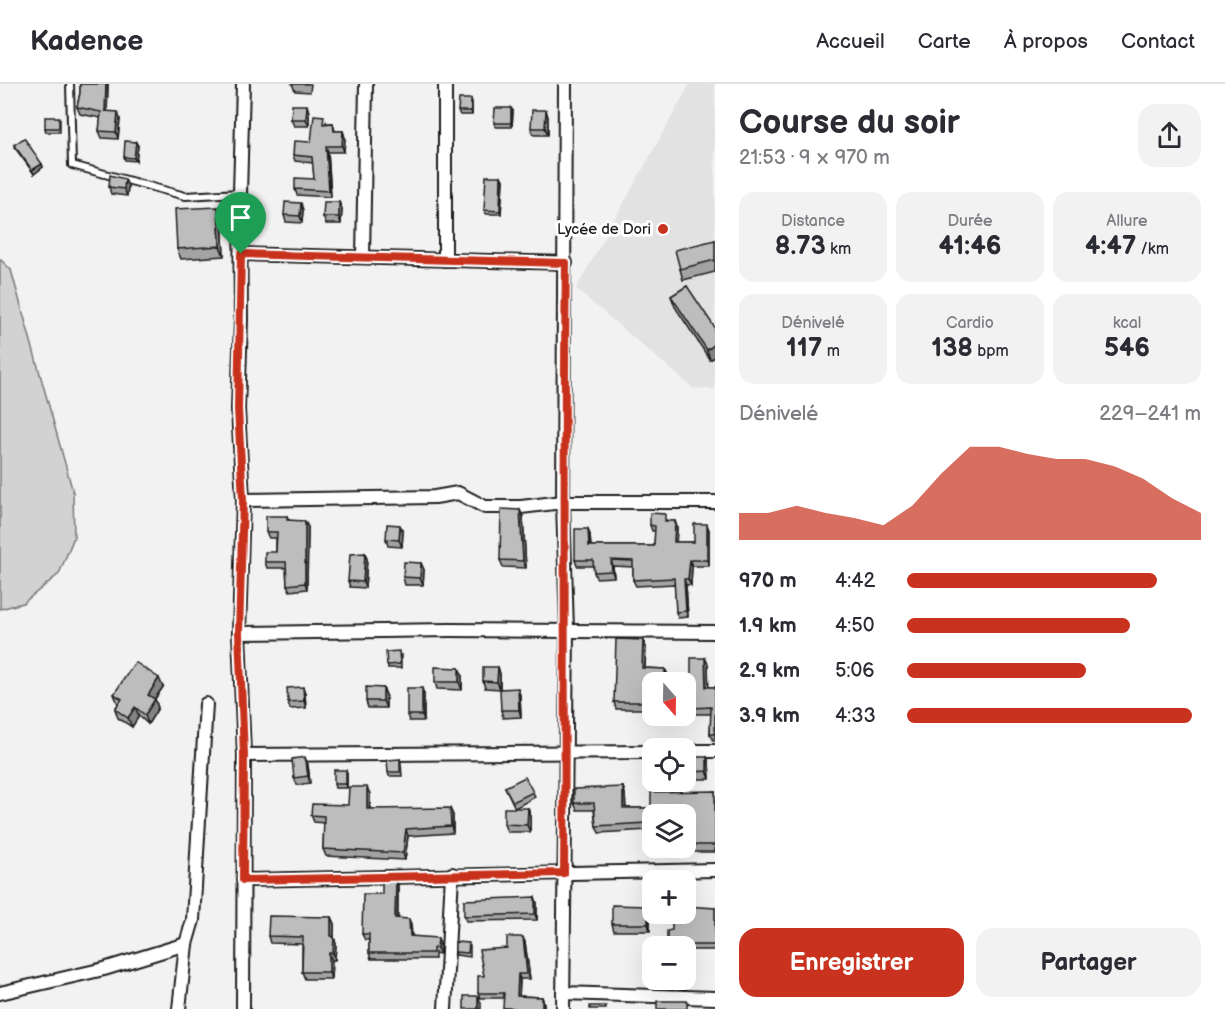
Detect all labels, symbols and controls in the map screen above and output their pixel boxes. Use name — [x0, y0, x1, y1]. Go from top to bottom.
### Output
text: Kadence — [30, 25, 143, 58]
text: Accueil — [816, 29, 885, 54]
text: Carte — [918, 29, 971, 54]
text: À propos — [1004, 29, 1088, 54]
text: Contact — [1121, 29, 1195, 54]
text: Course du soir — [739, 103, 960, 143]
button: share — [1138, 104, 1201, 167]
text: 21:53 · 9 × 970 m — [739, 146, 890, 170]
pin — [215, 192, 266, 254]
icon: arrive — [224, 201, 257, 234]
text: Distance — [781, 212, 845, 231]
text: Durée — [947, 212, 993, 231]
text: Allure — [1107, 212, 1147, 231]
place label: Lycée de Dori — [557, 220, 651, 239]
marker: Lycée de Dori — [656, 222, 670, 236]
text: 8.73 — [775, 231, 826, 262]
text: 41:46 — [938, 231, 1002, 262]
text: 4:47 — [1085, 231, 1136, 262]
text: km — [826, 240, 851, 259]
text: /km — [1136, 240, 1169, 259]
text: Dénivelé — [781, 314, 845, 333]
text: Cardio — [946, 314, 994, 333]
text: kcal — [1113, 314, 1141, 333]
text: 117 — [786, 333, 822, 364]
text: 138 — [931, 333, 973, 364]
text: 546 — [1104, 333, 1150, 364]
text: m — [822, 342, 840, 361]
text: bpm — [973, 342, 1009, 361]
text: Dénivelé — [739, 402, 818, 426]
text: 229–241 m — [1099, 402, 1201, 426]
text: 970 m — [739, 569, 797, 593]
text: 4:42 — [835, 569, 875, 593]
text: 1.9 km — [739, 614, 796, 638]
text: 4:50 — [835, 614, 874, 638]
text: 2.9 km — [739, 659, 800, 683]
text: 5:06 — [835, 659, 874, 683]
north arrow — [642, 672, 696, 726]
map controls — [642, 672, 696, 990]
text: 3.9 km — [739, 704, 800, 728]
text: 4:33 — [835, 704, 876, 728]
button: locate — [642, 738, 696, 792]
button: layers — [642, 804, 696, 858]
button: + — [642, 870, 696, 924]
button: Enregistrer — [739, 928, 964, 997]
button: Partager — [976, 928, 1201, 997]
button: − — [642, 936, 696, 990]

